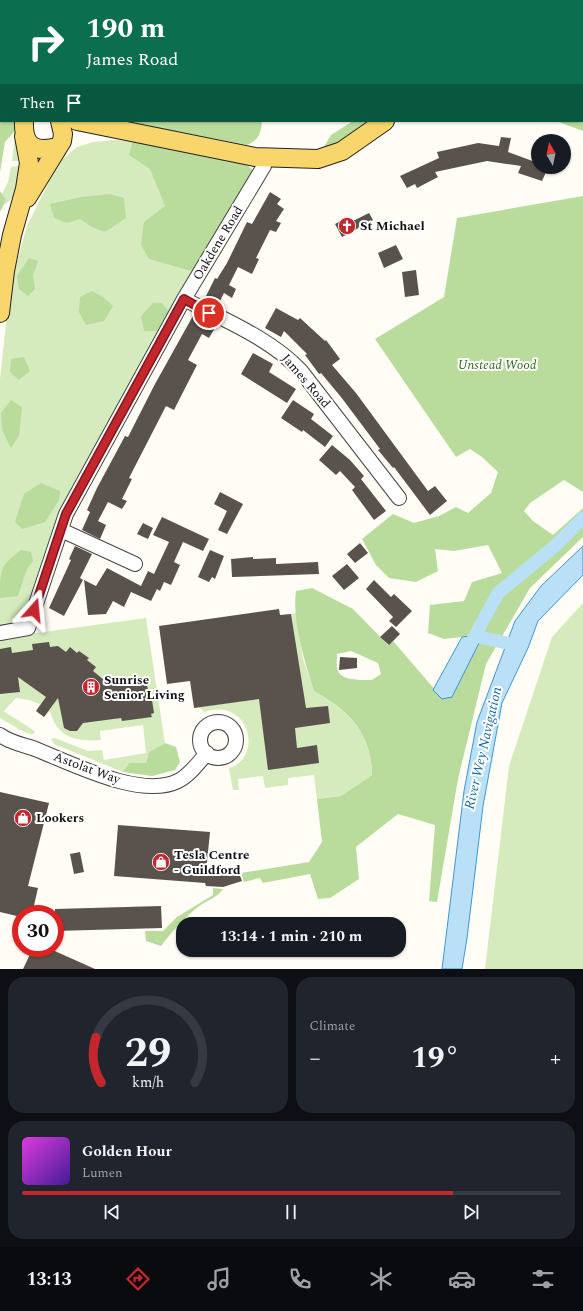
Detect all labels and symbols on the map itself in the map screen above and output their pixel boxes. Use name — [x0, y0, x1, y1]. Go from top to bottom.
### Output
north arrow — [531, 134, 571, 174]
street label: Oakdene Road — [188, 202, 248, 284]
church icon: St Michael — [337, 216, 357, 236]
place label: St Michael — [360, 216, 425, 236]
pin — [192, 296, 226, 330]
street label: James Road — [277, 349, 335, 413]
park label: Unstead Wood — [458, 355, 537, 375]
position arrow — [13, 589, 55, 631]
place label: Sunrise Senior Living — [104, 670, 185, 705]
building icon: Sunrise Senior Living — [81, 677, 101, 697]
water label: River Wey Navigation — [459, 684, 507, 811]
street label: Astolat Way — [51, 747, 124, 790]
shop icon: Lookers — [13, 808, 33, 828]
place label: Lookers — [36, 808, 84, 828]
place label: Tesla Centre - Guildford — [174, 845, 249, 880]
shop icon: Tesla Centre - Guildford — [151, 852, 171, 872]
speed limit sign: 30 — [12, 905, 64, 957]

